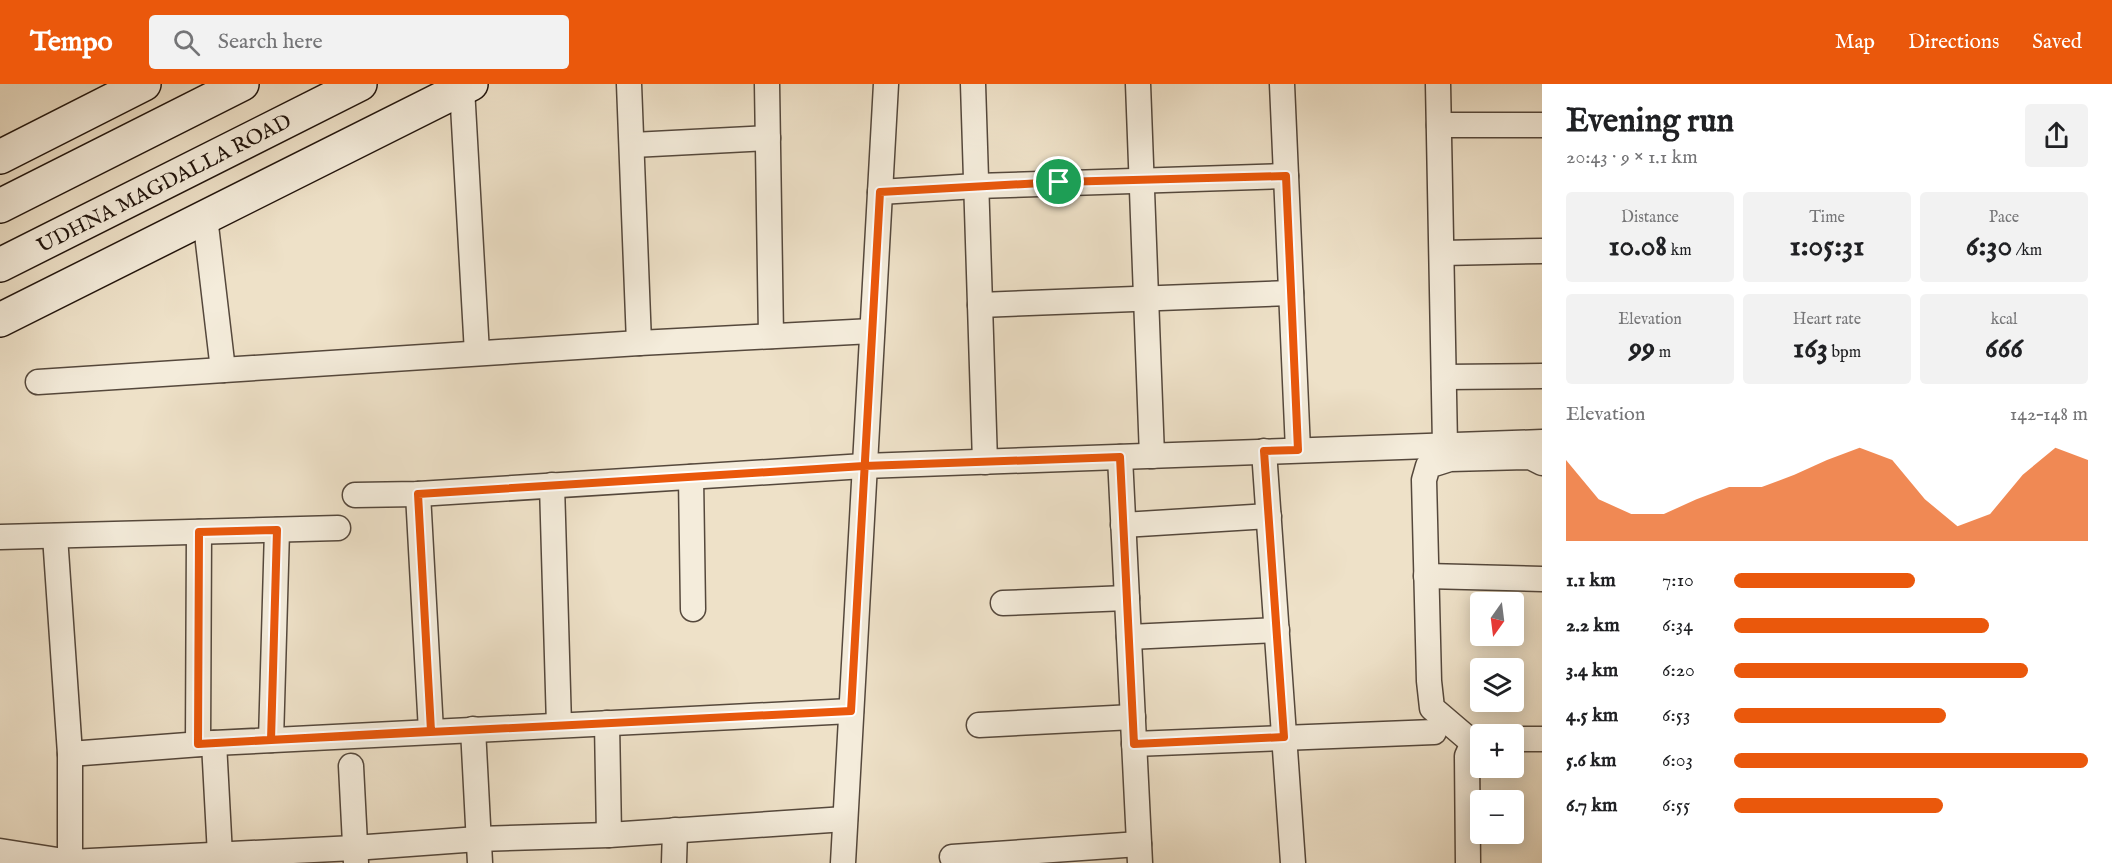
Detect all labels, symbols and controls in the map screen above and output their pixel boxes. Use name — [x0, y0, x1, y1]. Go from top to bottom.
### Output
search box — [149, 15, 569, 69]
text: Tempo — [30, 25, 113, 60]
icon: search — [170, 26, 203, 59]
text: Search here — [218, 28, 323, 56]
text: Map — [1835, 29, 1875, 56]
text: Directions — [1908, 29, 1999, 56]
text: Saved — [2032, 29, 2082, 56]
text: Evening run — [1566, 101, 1734, 143]
button: share — [2025, 104, 2088, 167]
street label: UDHNA MAGDALLA ROAD — [33, 108, 296, 260]
text: 20:43 · 9 × 1.1 km — [1566, 145, 1698, 170]
pin — [1033, 156, 1084, 207]
icon: arrive — [1042, 165, 1075, 198]
text: Distance — [1621, 208, 1679, 228]
text: Time — [1809, 208, 1845, 228]
text: Pace — [1989, 208, 2019, 228]
text: 10.08 — [1608, 228, 1667, 266]
text: 1:05:31 — [1790, 228, 1865, 266]
text: 6:30 — [1966, 228, 2012, 266]
text: km — [1667, 241, 1692, 261]
text: /km — [2012, 241, 2042, 261]
text: Elevation — [1618, 310, 1682, 330]
text: Heart rate — [1793, 310, 1861, 330]
text: kcal — [1991, 310, 2017, 330]
text: 99 — [1629, 330, 1655, 368]
text: 163 — [1793, 330, 1828, 368]
text: 666 — [1985, 330, 2023, 368]
text: m — [1655, 343, 1671, 363]
text: bpm — [1828, 343, 1861, 363]
text: Elevation — [1566, 402, 1645, 427]
text: 142–148 m — [2010, 402, 2088, 427]
text: 1.1 km — [1566, 568, 1616, 593]
text: 7:10 — [1662, 568, 1694, 593]
north arrow — [1470, 592, 1524, 646]
map controls — [1470, 592, 1524, 844]
text: 2.2 km — [1566, 613, 1620, 638]
text: 6:34 — [1662, 613, 1693, 638]
button: layers — [1470, 658, 1524, 712]
text: 3.4 km — [1566, 658, 1618, 683]
text: 6:20 — [1662, 658, 1695, 683]
text: 4.5 km — [1566, 703, 1618, 728]
text: 6:53 — [1662, 703, 1690, 728]
button: + — [1470, 724, 1524, 778]
text: 5.6 km — [1566, 748, 1617, 773]
text: 6:03 — [1662, 748, 1693, 773]
button: − — [1470, 790, 1524, 844]
text: 6.7 km — [1566, 793, 1618, 818]
text: 6:55 — [1662, 793, 1690, 818]

